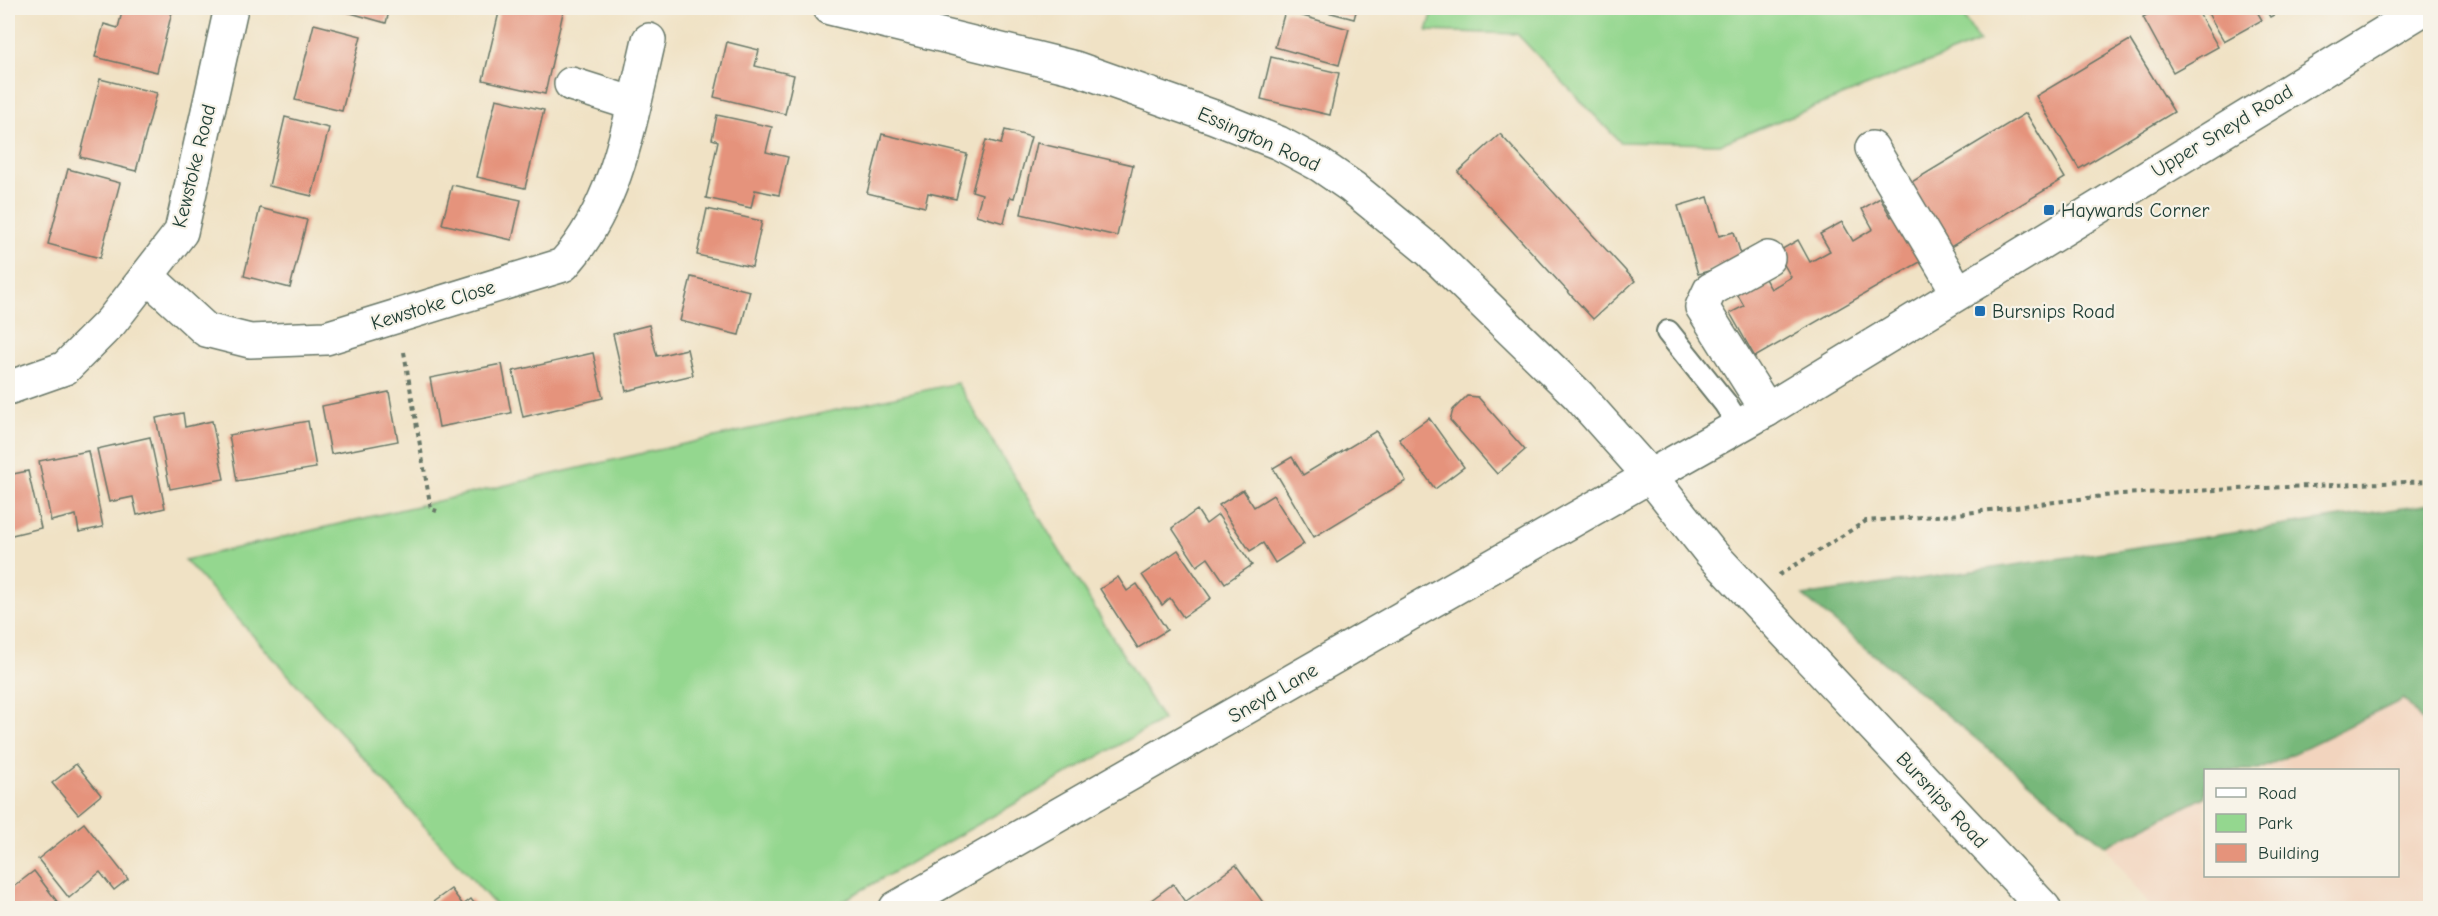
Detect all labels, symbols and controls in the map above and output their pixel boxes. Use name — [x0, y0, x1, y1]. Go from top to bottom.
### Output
street label: Upper Sneyd Road — [2147, 80, 2297, 182]
street label: Kewstoke Road — [168, 102, 220, 230]
street label: Essington Road — [1194, 102, 1324, 176]
place label: Haywards Corner — [2061, 199, 2209, 222]
marker: Haywards Corner — [2042, 203, 2056, 217]
street label: Kewstoke Close — [368, 275, 498, 335]
place label: Bursnips Road — [1992, 300, 2115, 323]
marker: Bursnips Road — [1973, 304, 1987, 318]
street label: Sneyd Lane — [1224, 658, 1322, 728]
street label: Bursnips Road — [1892, 747, 1992, 853]
legend — [2204, 769, 2399, 877]
text: Road — [2258, 783, 2297, 804]
text: Park — [2258, 813, 2293, 834]
text: Building — [2258, 843, 2320, 864]

